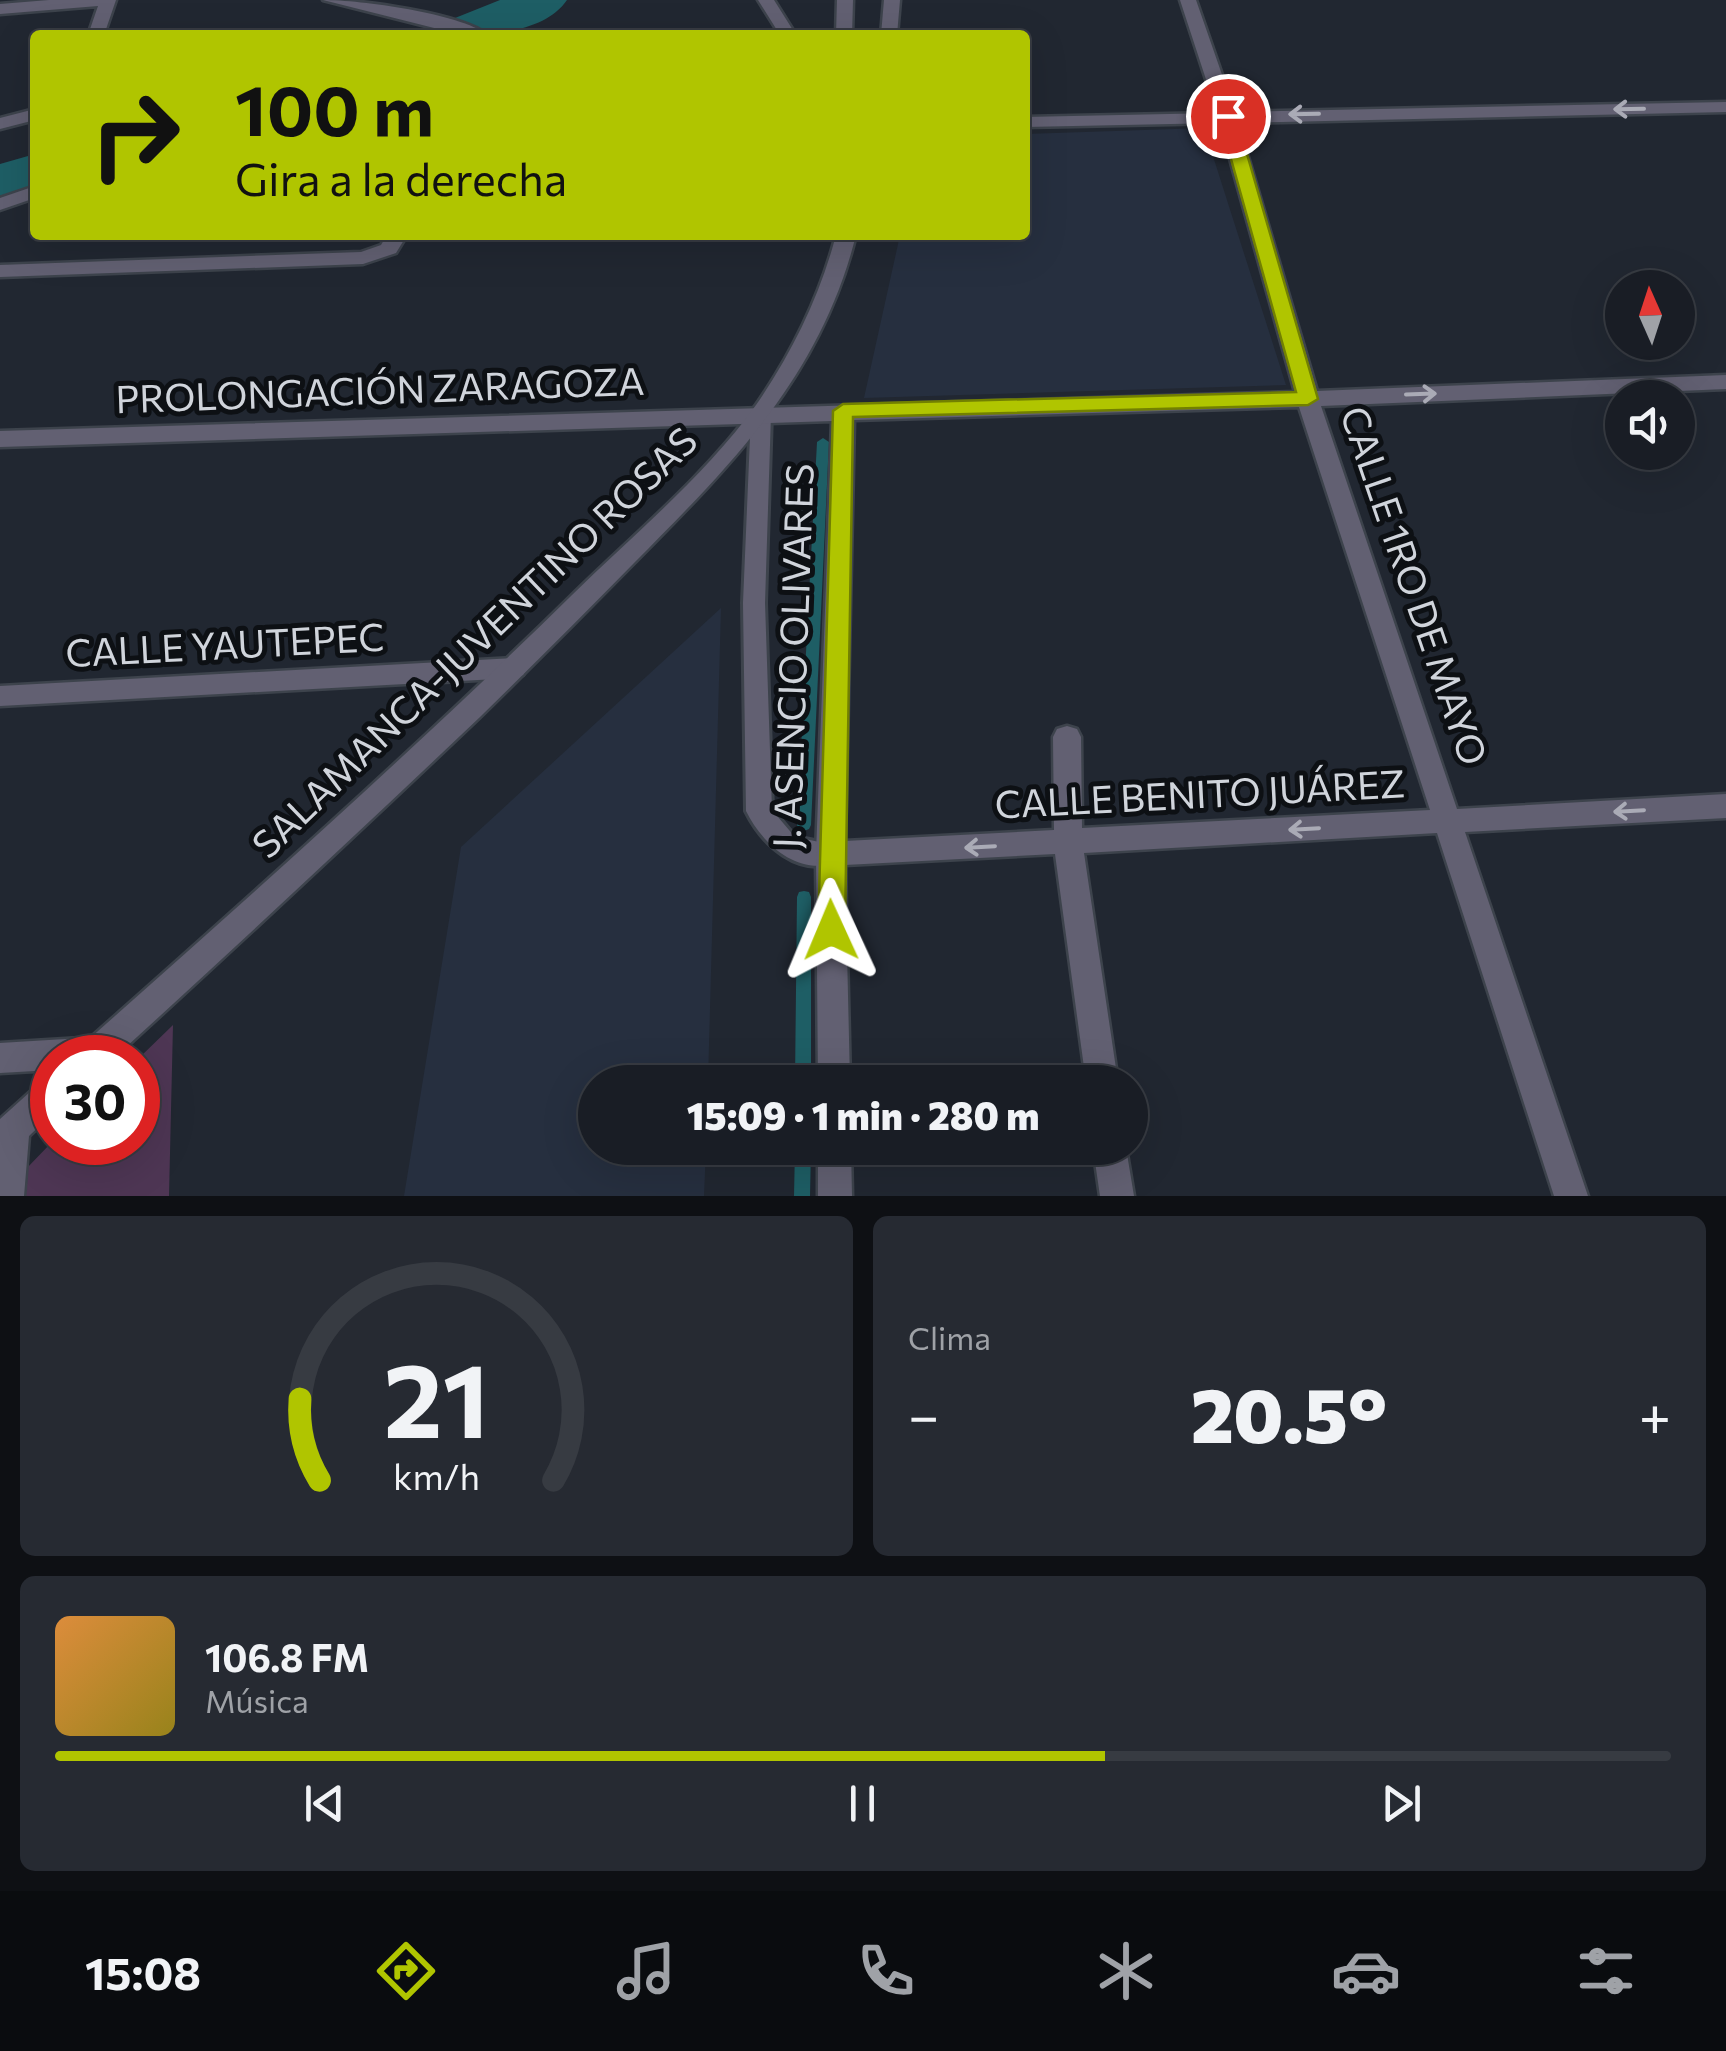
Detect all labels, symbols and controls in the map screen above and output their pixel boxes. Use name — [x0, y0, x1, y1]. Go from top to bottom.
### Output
text: 100 m — [235, 65, 434, 150]
icon: right — [70, 70, 200, 200]
pin — [1186, 74, 1271, 159]
icon: arrive — [1201, 89, 1256, 144]
one-way arrow — [1613, 100, 1646, 118]
one-way arrow — [1288, 105, 1320, 124]
text: Gira a la derecha — [235, 150, 567, 205]
north arrow — [1605, 270, 1695, 360]
map controls — [1605, 270, 1695, 470]
street label: PROLONGACIÓN ZARAGOZA — [115, 356, 645, 421]
button: sound — [1605, 380, 1695, 470]
one-way arrow — [1405, 385, 1437, 404]
street label: CALLE 1RO DE MAYO — [1332, 400, 1499, 771]
street label: SALAMANCA-JUVENTINO ROSAS — [241, 416, 705, 867]
street label: J. ASENCIO OLIVARES — [761, 463, 822, 849]
street label: CALLE YAUTEPEC — [64, 612, 385, 675]
street label: CALLE BENITO JUÁREZ — [993, 758, 1406, 827]
one-way arrow — [1613, 802, 1645, 821]
one-way arrow — [1289, 820, 1321, 839]
one-way arrow — [964, 838, 996, 857]
position arrow — [779, 878, 883, 982]
speed limit sign: 30 — [30, 1035, 160, 1165]
text: 15:09 · 1 min · 280 m — [687, 1091, 1039, 1138]
text: Clima — [908, 1317, 991, 1357]
text: 21 — [383, 1332, 490, 1459]
text: 20.5° — [1191, 1367, 1387, 1458]
text: − — [908, 1380, 939, 1447]
text: + — [1639, 1380, 1671, 1447]
text: km/h — [393, 1454, 480, 1497]
text: 106.8 FM — [205, 1633, 369, 1680]
text: Música — [205, 1680, 309, 1720]
icon: previous — [297, 1776, 352, 1831]
icon: pause — [835, 1776, 890, 1831]
icon: next — [1374, 1776, 1429, 1831]
icon: directions — [371, 1936, 441, 2006]
icon: music — [611, 1936, 681, 2006]
icon: phone — [851, 1936, 921, 2006]
icon: climate — [1091, 1936, 1161, 2006]
icon: car — [1331, 1936, 1401, 2006]
icon: filters — [1571, 1936, 1641, 2006]
text: 15:08 — [85, 1944, 201, 1999]

